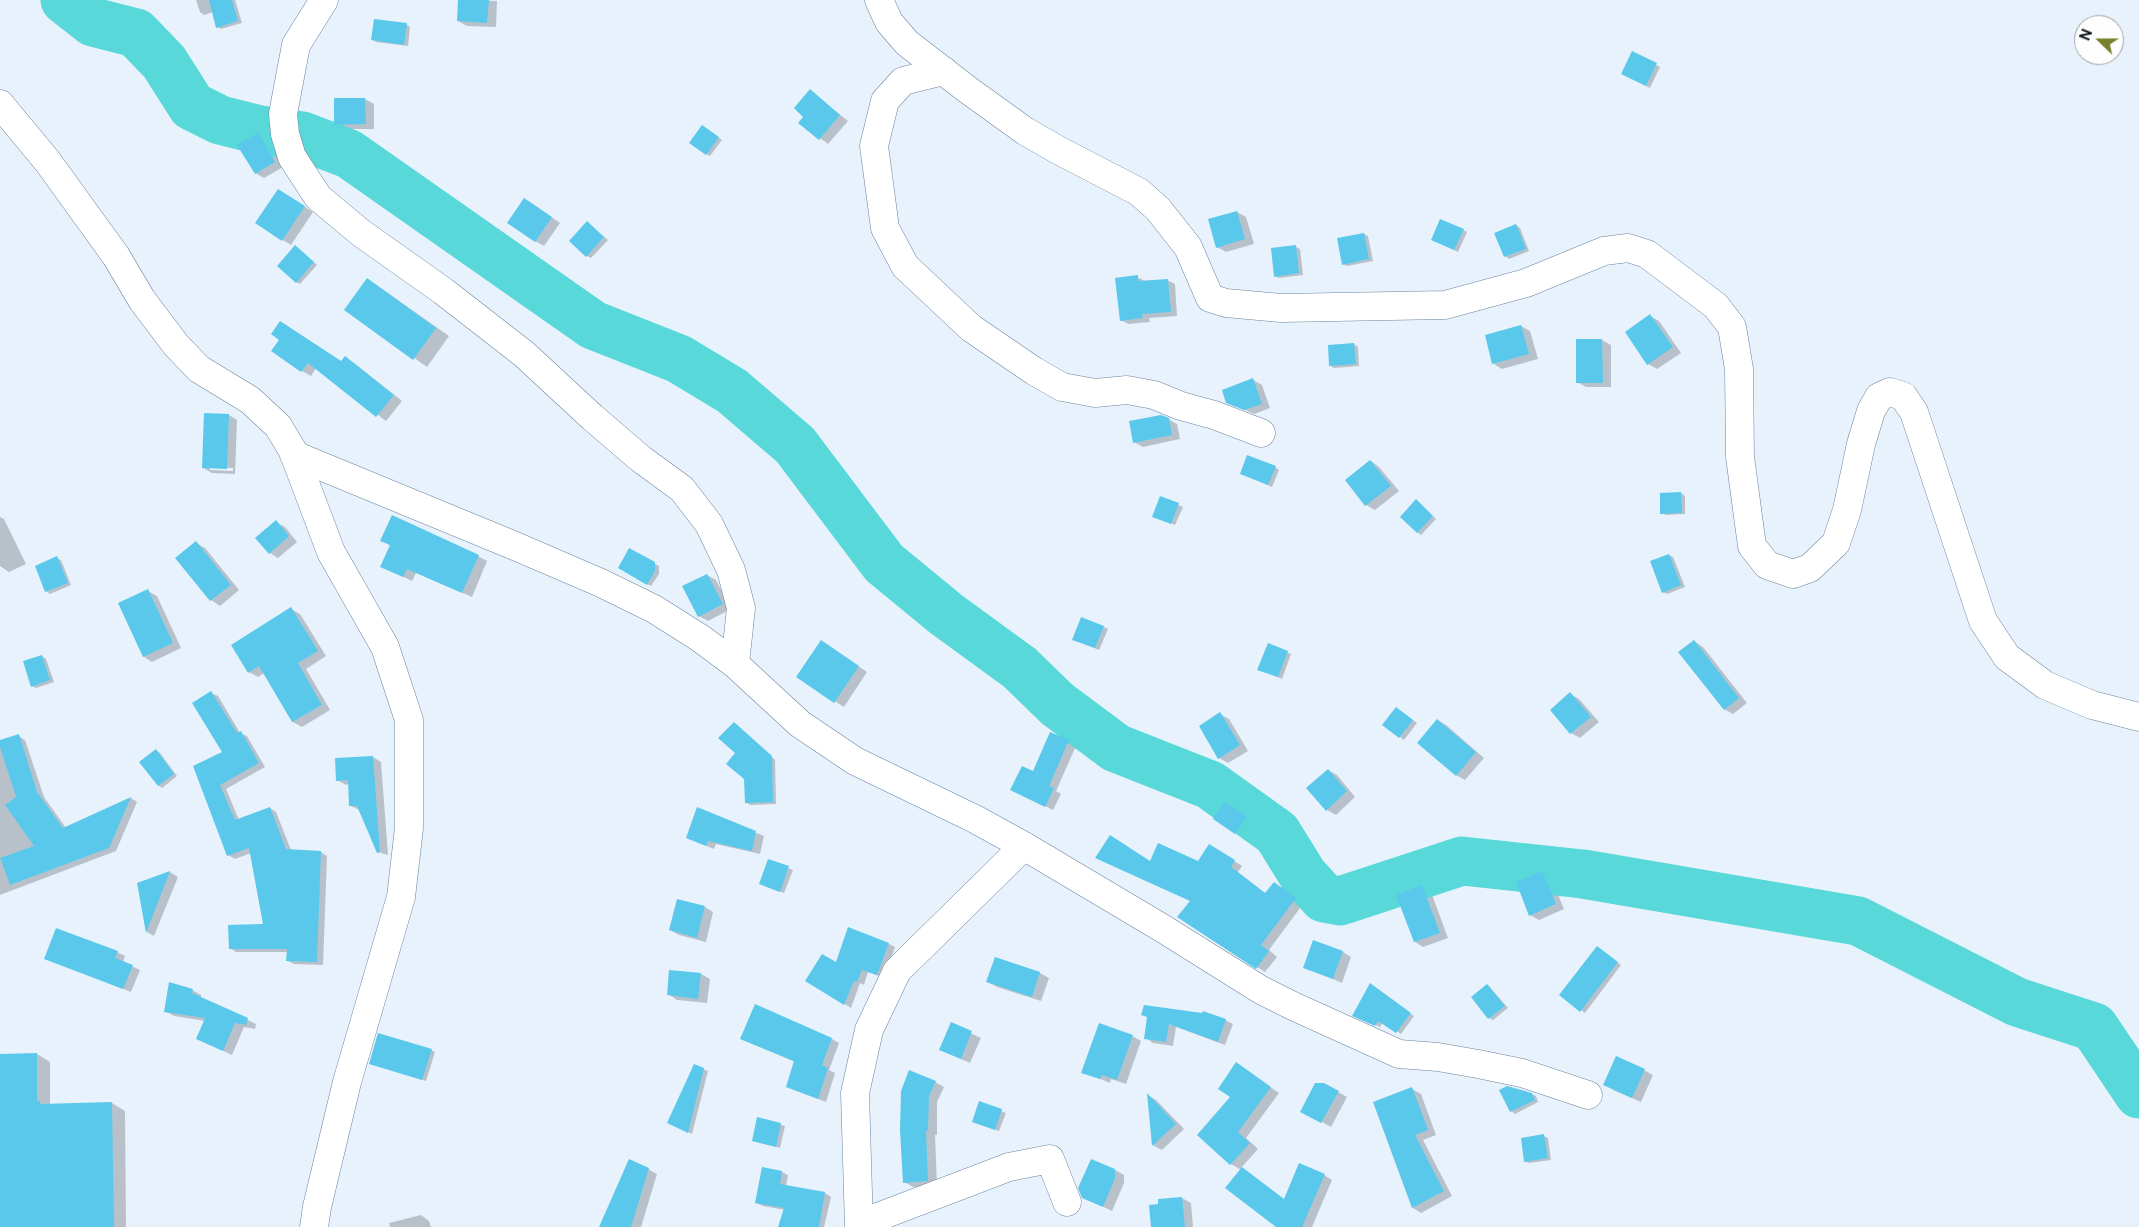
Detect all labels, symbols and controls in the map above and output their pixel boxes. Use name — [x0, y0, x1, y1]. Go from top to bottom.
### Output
north arrow — [2074, 15, 2124, 65]
text: N — [2077, 27, 2095, 43]

